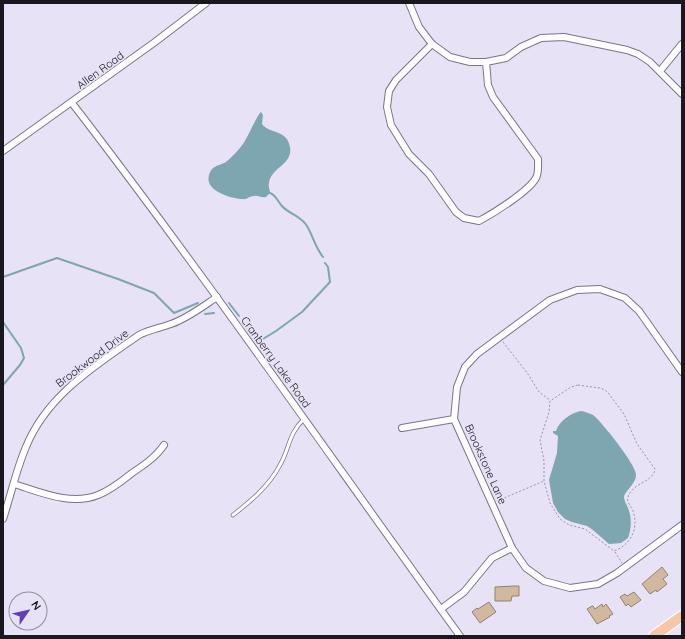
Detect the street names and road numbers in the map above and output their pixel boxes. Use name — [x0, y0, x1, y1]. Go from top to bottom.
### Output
street label: Allen Road — [74, 48, 126, 92]
street label: Cranberry Lake Road — [238, 314, 314, 410]
street label: Brookwood Drive — [53, 326, 131, 390]
street label: Brookstone Lane — [462, 422, 510, 506]

